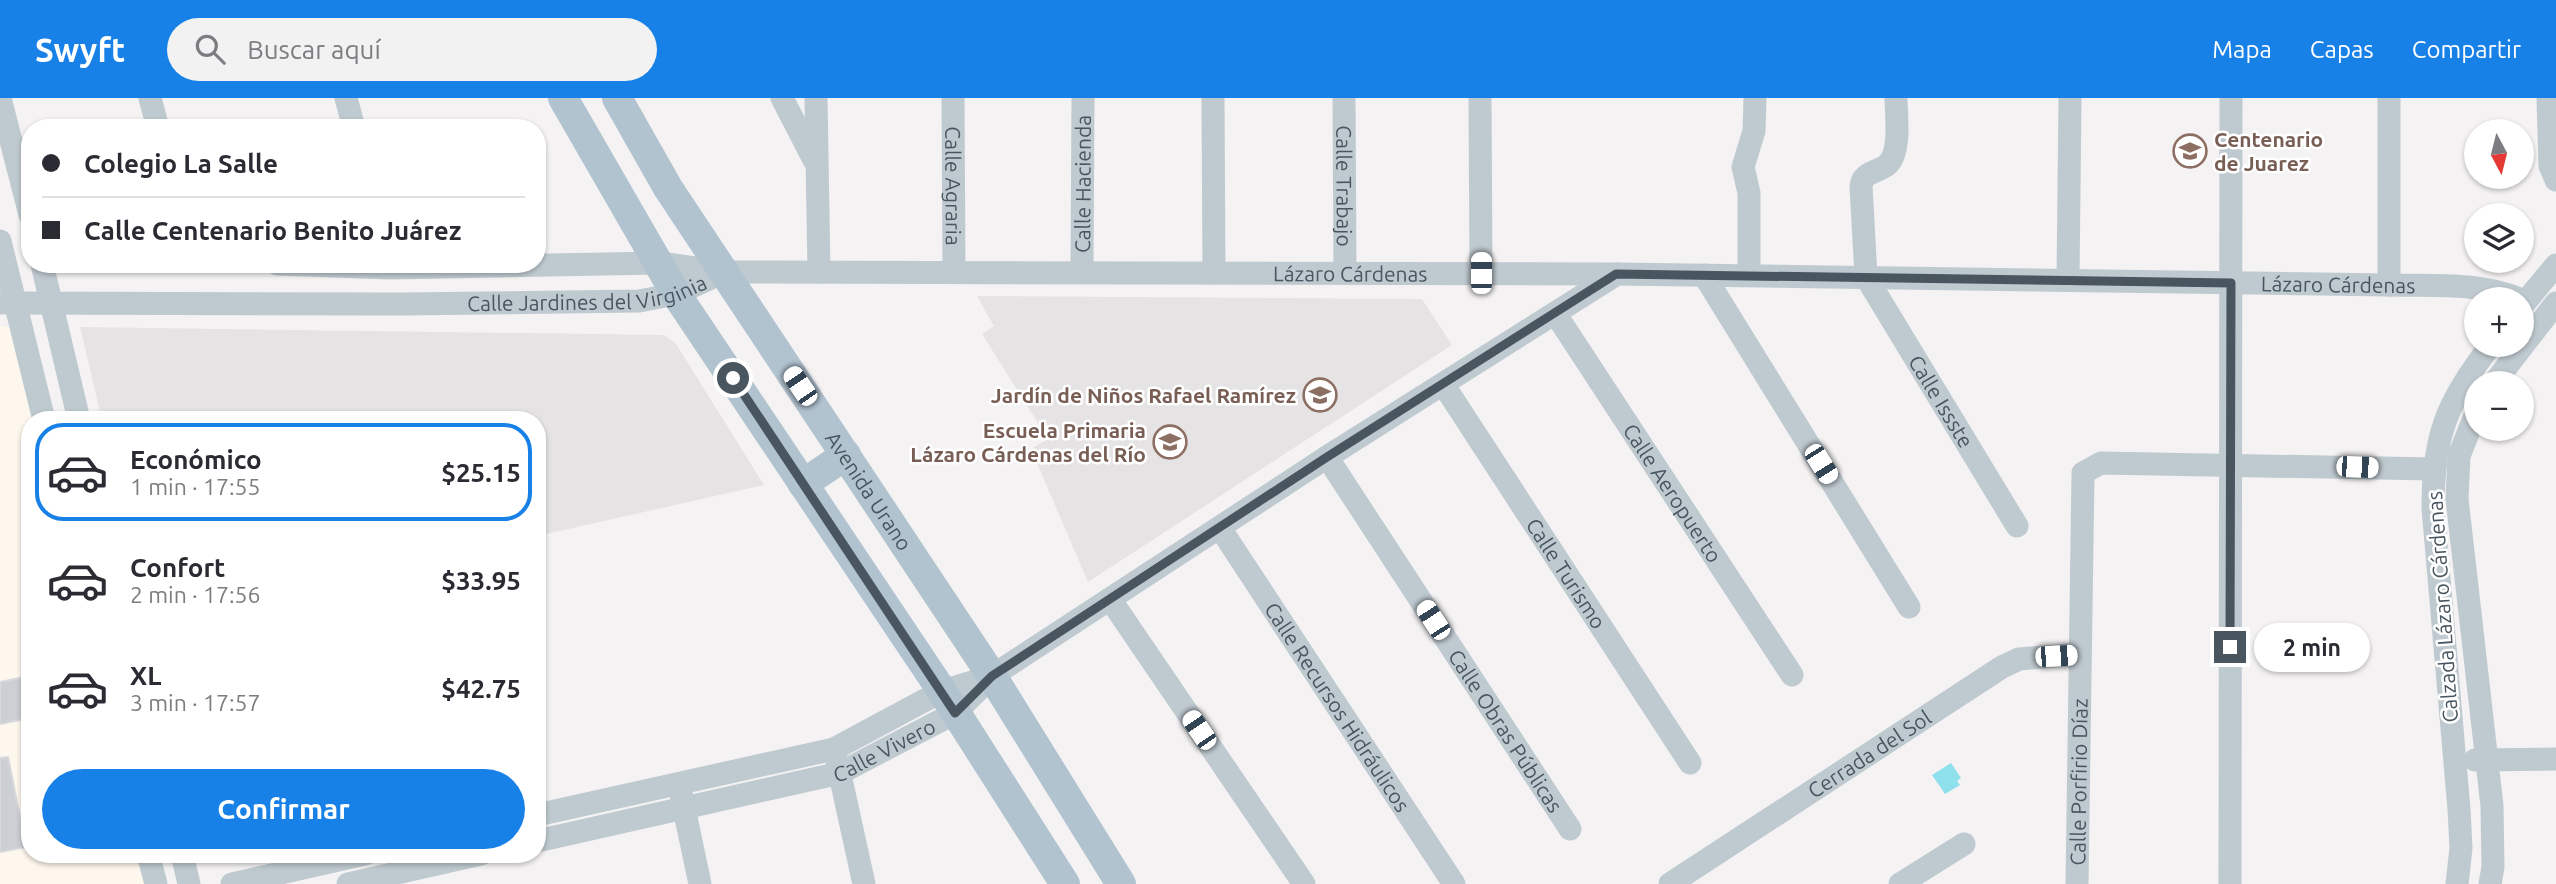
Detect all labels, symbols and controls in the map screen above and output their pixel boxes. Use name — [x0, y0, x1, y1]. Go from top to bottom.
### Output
search box — [167, 18, 657, 81]
icon: search — [191, 30, 229, 68]
text: Swyft — [35, 31, 125, 68]
text: Buscar aquí — [247, 35, 381, 64]
text: Mapa — [2212, 36, 2272, 63]
text: Capas — [2310, 36, 2374, 63]
text: Compartir — [2412, 36, 2521, 63]
street label: Calle Hacienda — [1070, 115, 1095, 253]
north arrow — [2464, 119, 2534, 189]
map controls — [2464, 119, 2534, 441]
street label: Calle Trabajo — [1332, 125, 1357, 247]
street label: Calle Agraria — [941, 126, 966, 246]
place label: Centenario de Juarez — [2214, 127, 2323, 175]
school or university icon: Centenario de Juarez — [2171, 132, 2209, 170]
text: Colegio La Salle — [84, 149, 278, 178]
button: layers — [2464, 203, 2534, 273]
text: Calle Centenario Benito Juárez — [84, 216, 462, 245]
car — [1471, 252, 1492, 294]
street label: Lázaro Cárdenas — [1273, 261, 1428, 286]
street label: Calle Jardines del Virginia — [467, 270, 710, 315]
street label: Lázaro Cárdenas — [2261, 271, 2415, 297]
button: + — [2464, 287, 2534, 357]
street label: Calle Issste — [1904, 351, 1979, 452]
route start — [717, 362, 749, 394]
car — [780, 363, 821, 409]
button: − — [2464, 371, 2534, 441]
school or university icon: Jardín de Niños Rafael Ramírez — [1301, 376, 1339, 414]
place label: Jardín de Niños Rafael Ramírez — [991, 383, 1296, 407]
place label: Escuela Primaria Lázaro Cárdenas del Río — [910, 418, 1146, 466]
street label: Calle Aeropuerto — [1619, 419, 1727, 567]
school or university icon: Escuela Primaria Lázaro Cárdenas del Río — [1151, 423, 1189, 461]
street label: Avenida Urano — [821, 427, 917, 555]
icon: car — [46, 441, 109, 504]
car — [1801, 441, 1842, 487]
text: Económico — [130, 445, 262, 474]
car — [2336, 456, 2379, 478]
text: $25.15 — [441, 458, 521, 487]
text: 1 min · 17:55 — [130, 474, 261, 499]
street label: Calzada Lázaro Cárdenas — [2422, 491, 2462, 723]
street label: Calle Turismo — [1522, 514, 1611, 633]
icon: car — [46, 549, 109, 612]
text: Confort — [130, 553, 225, 582]
text: $33.95 — [441, 566, 521, 595]
text: 2 min · 17:56 — [130, 582, 261, 607]
car — [1413, 597, 1454, 643]
street label: Calle Recursos Hidráulicos — [1260, 598, 1415, 816]
callout: 2 min — [2254, 622, 2370, 672]
route end — [2214, 631, 2246, 663]
text: 2 min — [2283, 635, 2341, 660]
car — [2035, 644, 2078, 668]
street label: Calle Obras Públicas — [1444, 645, 1568, 817]
icon: car — [46, 657, 109, 720]
text: XL — [130, 661, 161, 690]
text: $42.75 — [441, 674, 521, 703]
text: 3 min · 17:57 — [130, 690, 261, 715]
street label: Calle Porfirio Díaz — [2065, 698, 2092, 866]
street label: Cerrada del Sol — [1803, 705, 1935, 803]
car — [1179, 707, 1220, 753]
street label: Calle Vivero — [831, 714, 939, 786]
button: Confirmar — [42, 769, 525, 849]

